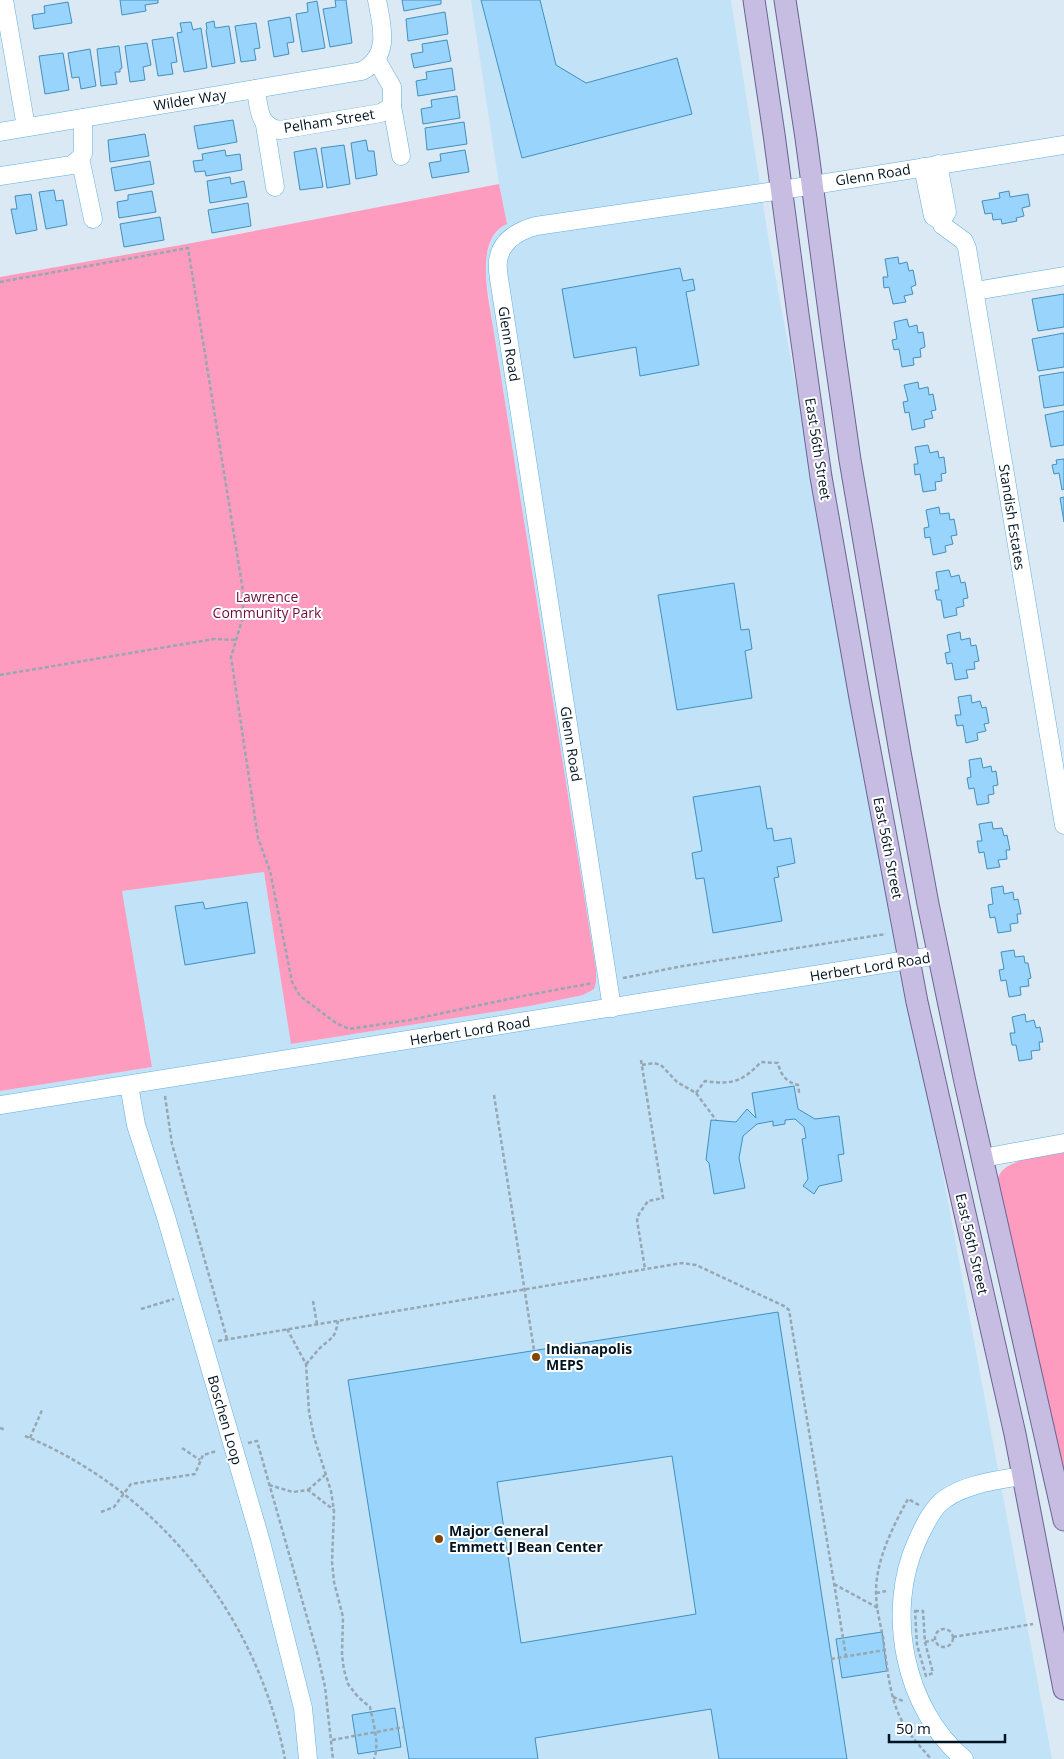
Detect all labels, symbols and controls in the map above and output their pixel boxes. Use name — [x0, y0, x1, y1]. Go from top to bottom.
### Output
street label: Wilder Way — [152, 84, 229, 115]
street label: Pelham Street — [282, 104, 376, 137]
street label: Glenn Road — [834, 159, 912, 190]
street label: Glenn Road — [494, 305, 525, 383]
street label: East 56th Street — [801, 396, 836, 501]
street label: Standish Estates — [995, 463, 1030, 571]
park label: Lawrence Community Park — [213, 587, 322, 622]
street label: Glenn Road — [556, 705, 587, 783]
street label: East 56th Street — [869, 795, 908, 900]
street label: Herbert Lord Road — [808, 948, 932, 985]
street label: Herbert Lord Road — [408, 1012, 532, 1049]
street label: East 56th Street — [952, 1191, 993, 1296]
place label: Indianapolis MEPS — [546, 1339, 632, 1374]
marker: Indianapolis MEPS — [530, 1351, 542, 1363]
street label: Boschen Loop — [204, 1373, 247, 1467]
place label: Major General Emmett J Bean Center — [449, 1521, 603, 1556]
marker: Major General Emmett J Bean Center — [433, 1533, 445, 1545]
scale bar — [889, 1712, 1005, 1744]
text: 50 m — [896, 1718, 931, 1738]

